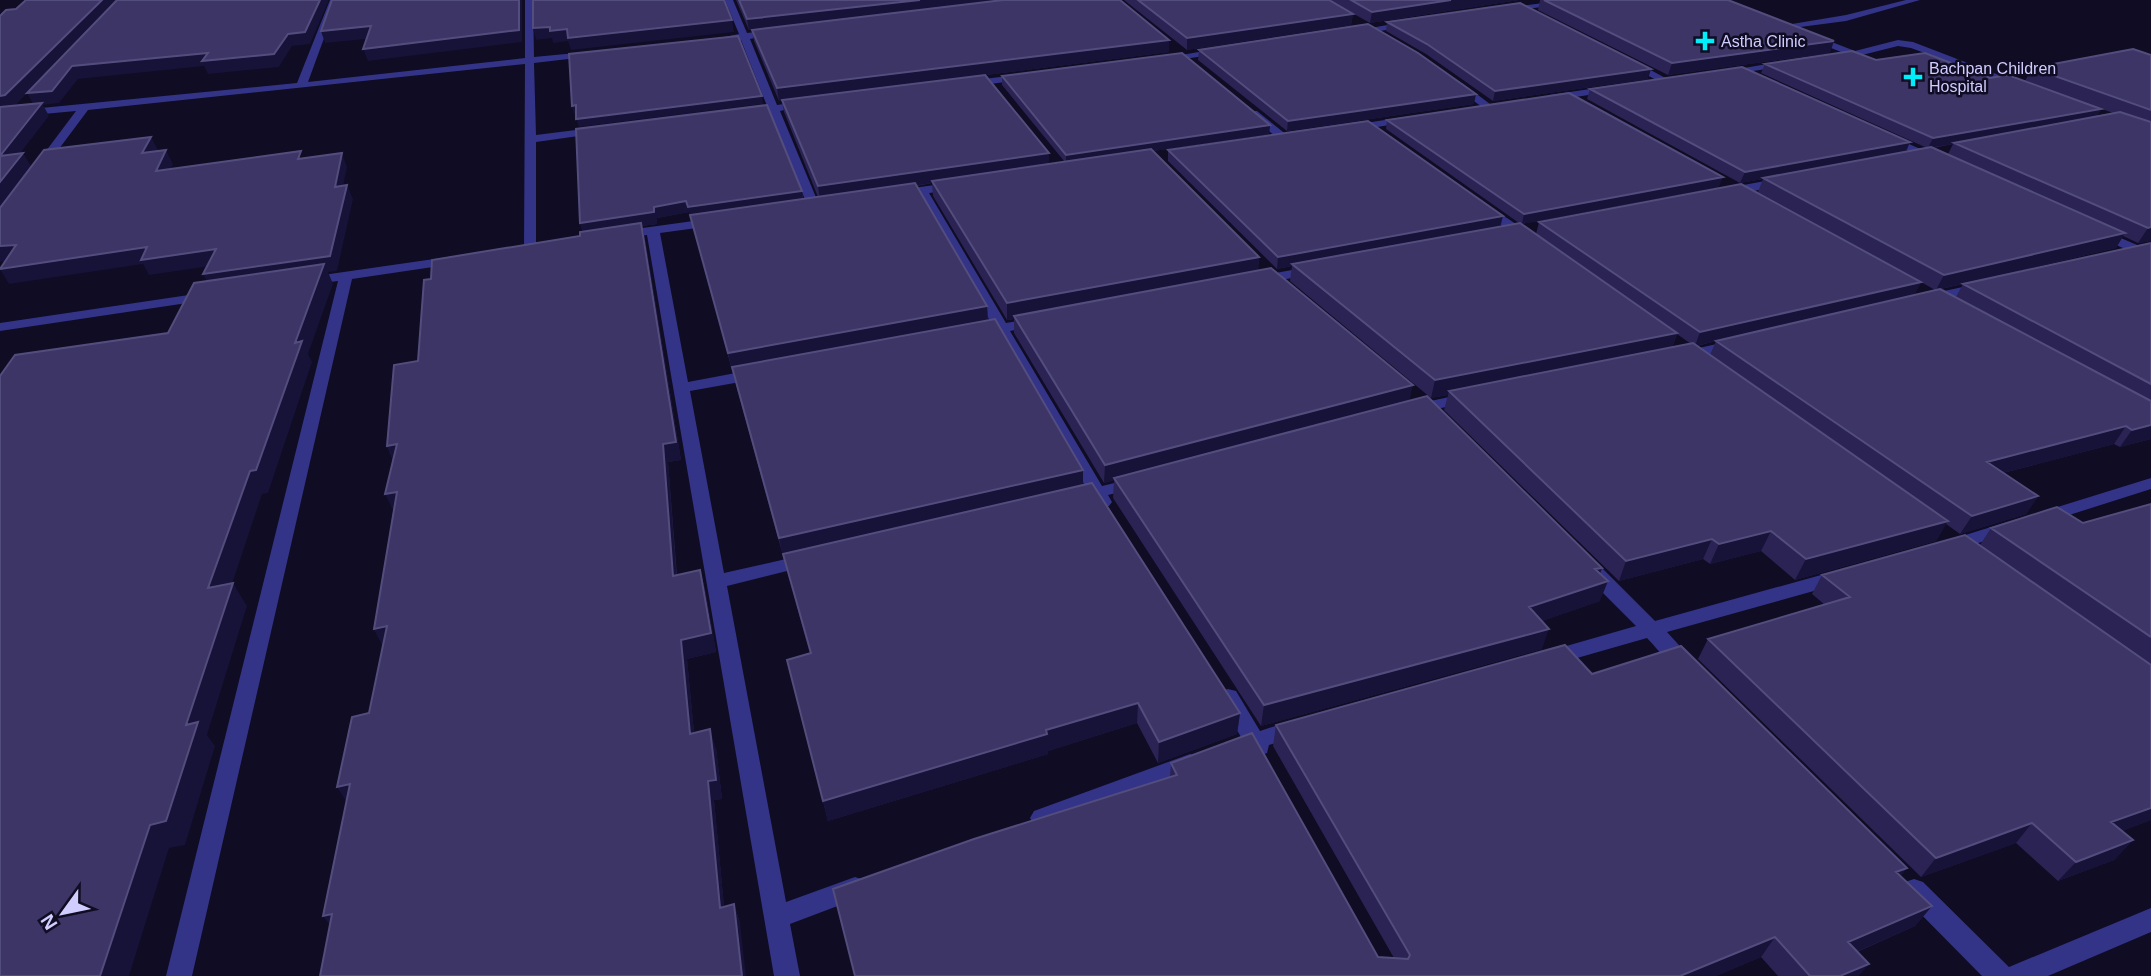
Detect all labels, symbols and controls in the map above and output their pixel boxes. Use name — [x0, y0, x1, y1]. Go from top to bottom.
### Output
marker: Astha Clinic — [1695, 31, 1715, 51]
place label: Astha Clinic — [1721, 33, 1805, 50]
place label: Bachpan Children Hospital — [1929, 60, 2056, 95]
marker: Bachpan Children Hospital — [1903, 67, 1923, 87]
north arrow — [28, 878, 98, 948]
text: N — [37, 911, 62, 933]

